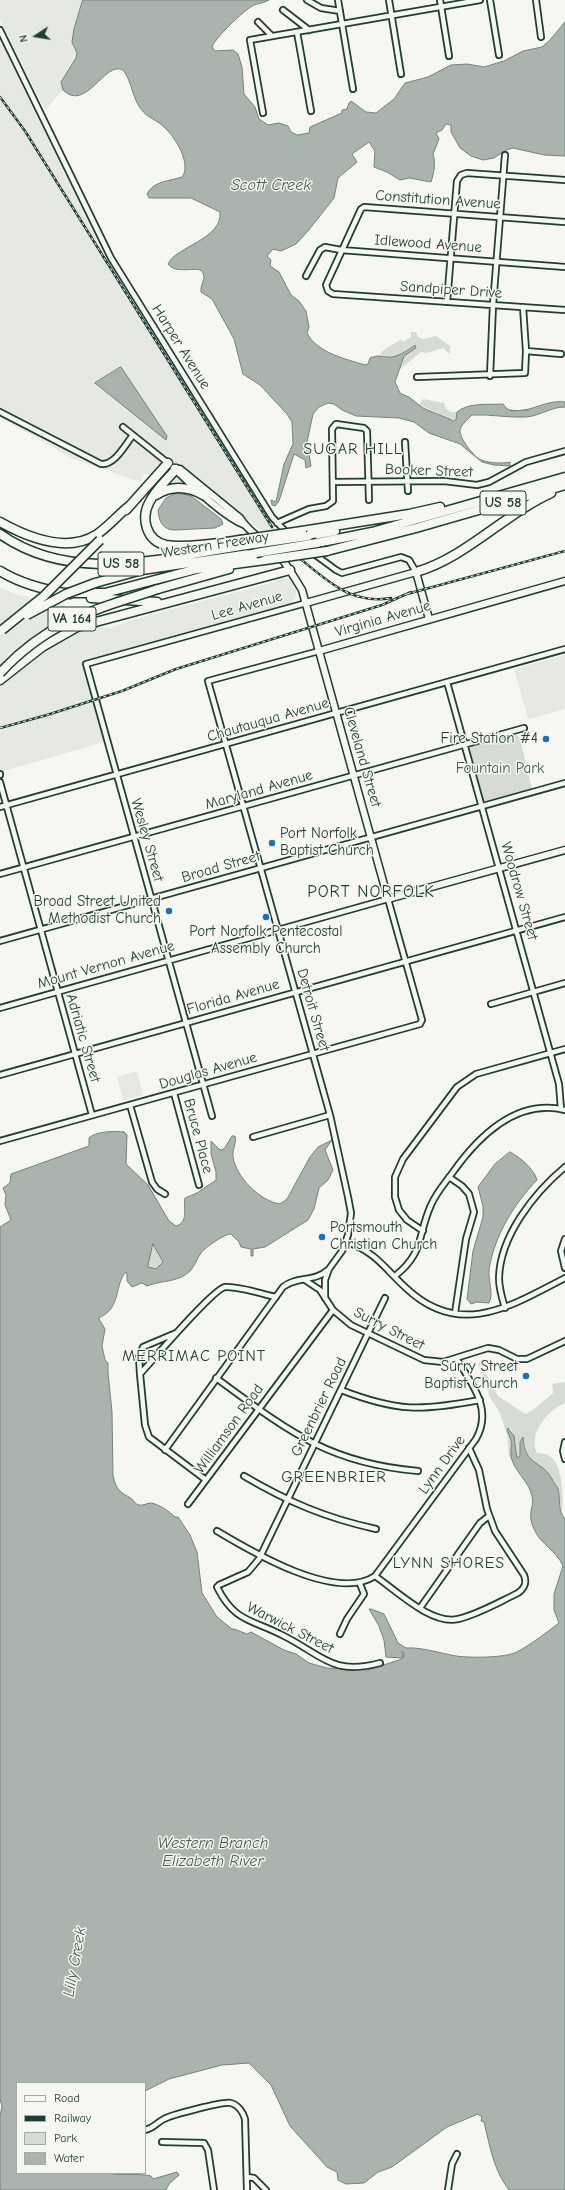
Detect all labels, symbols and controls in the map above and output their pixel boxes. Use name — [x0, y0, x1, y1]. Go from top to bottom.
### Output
north arrow — [16, 16, 56, 56]
text: N — [17, 34, 31, 43]
water label: Scott Creek — [231, 175, 311, 195]
street label: Constitution Avenue — [375, 187, 501, 213]
street label: Idlewood Avenue — [374, 231, 482, 257]
street label: Sandpiper Drive — [399, 277, 503, 303]
street label: Harper Avenue — [148, 301, 214, 393]
district label: SUGAR HILL — [303, 439, 403, 459]
street label: Booker Street — [385, 460, 473, 482]
road number: US 58 — [480, 491, 526, 515]
street label: Western Freeway — [160, 528, 270, 562]
road number: US 58 — [98, 552, 144, 576]
street label: Lee Avenue — [209, 587, 285, 625]
street label: Virginia Avenue — [333, 597, 433, 641]
road number: VA 164 — [48, 607, 96, 631]
street label: Chautauqua Avenue — [205, 694, 331, 746]
street label: Cleveland Street — [339, 705, 385, 809]
place label: Fire Station #4 — [441, 730, 538, 748]
marker: Fire Station #4 — [541, 734, 551, 744]
park label: Fountain Park — [456, 760, 544, 778]
street label: Maryland Avenue — [203, 766, 315, 814]
street label: Wesley Street — [127, 796, 167, 884]
place label: Port Norfolk Baptist Church — [280, 825, 374, 860]
marker: Port Norfolk Baptist Church — [267, 838, 277, 848]
street label: Woodrow Street — [496, 840, 542, 942]
street label: Broad Street — [179, 847, 263, 887]
district label: PORT NORFOLK — [307, 882, 435, 902]
place label: Broad Street United Methodist Church — [33, 893, 161, 928]
marker: Broad Street United Methodist Church — [164, 906, 174, 916]
marker: Port Norfolk Pentecostal Assembly Church — [261, 912, 271, 922]
place label: Port Norfolk Pentecostal Assembly Church — [189, 923, 343, 958]
street label: Mount Vernon Avenue — [35, 937, 177, 993]
street label: Detroit Street — [293, 967, 333, 1053]
street label: Florida Avenue — [185, 975, 281, 1019]
street label: Adriatic Street — [62, 992, 104, 1084]
street label: Douglas Avenue — [157, 1048, 259, 1094]
street label: Bruce Place — [179, 1097, 217, 1175]
place label: Portsmouth Christian Church — [330, 1219, 437, 1254]
marker: Portsmouth Christian Church — [317, 1232, 327, 1242]
street label: Surry Street — [351, 1303, 427, 1355]
district label: MERRIMAC POINT — [122, 1346, 266, 1366]
street label: Greenbrier Road — [287, 1355, 351, 1459]
place label: Surry Street Baptist Church — [424, 1358, 518, 1393]
marker: Surry Street Baptist Church — [521, 1371, 531, 1381]
street label: Williamson Road — [190, 1381, 268, 1477]
street label: Lynn Drive — [415, 1432, 469, 1498]
district label: GREENBRIER — [281, 1467, 387, 1487]
district label: LYNN SHORES — [393, 1553, 505, 1573]
street label: Warwick Street — [244, 1598, 336, 1658]
water label: Western Branch Elizabeth River — [158, 1833, 268, 1871]
water label: Lilly Creek — [59, 1926, 91, 1998]
legend — [16, 2082, 146, 2174]
text: Road — [54, 2091, 80, 2105]
text: Railway — [54, 2111, 91, 2125]
text: Park — [54, 2131, 77, 2145]
text: Water — [54, 2151, 84, 2165]

